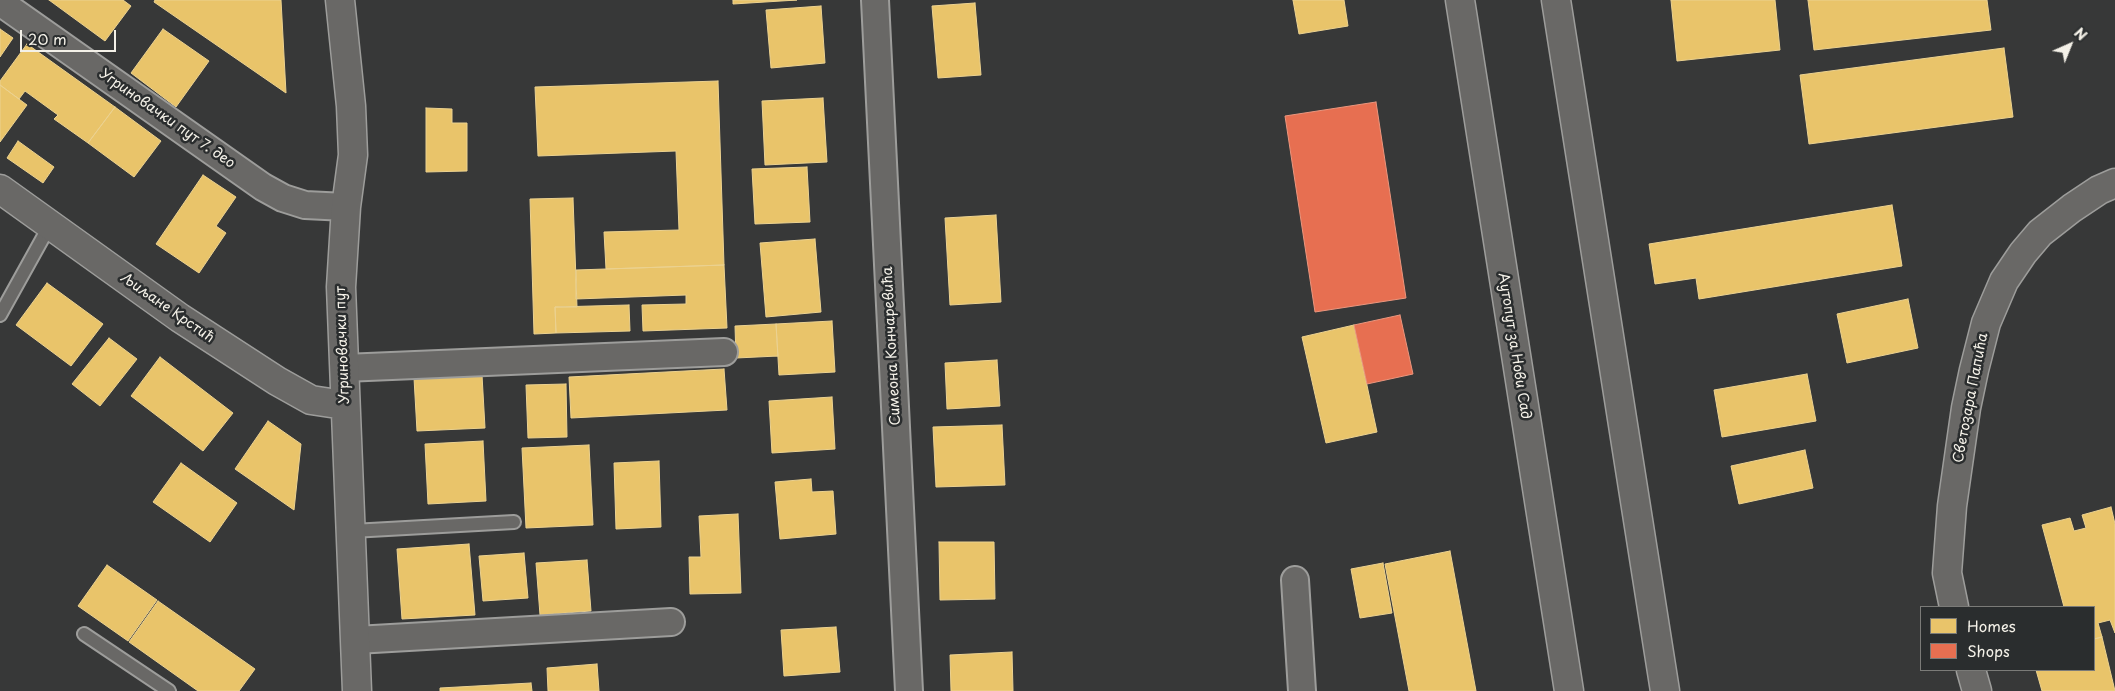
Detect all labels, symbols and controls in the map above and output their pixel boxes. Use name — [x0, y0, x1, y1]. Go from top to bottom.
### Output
scale bar — [22, 20, 119, 52]
north arrow — [2045, 20, 2095, 70]
text: N — [2069, 22, 2092, 45]
text: 20 m — [28, 27, 67, 50]
street label: Угриновачки пут 7. део — [96, 66, 238, 172]
street label: Симеона Кончаревића — [879, 266, 905, 426]
street label: Љиљане Крстић — [117, 269, 217, 347]
street label: Аутопут за Нови Сад — [1494, 272, 1534, 420]
street label: Угриновачки пут — [333, 286, 353, 404]
street label: Светозара Папића — [1950, 332, 1992, 464]
legend — [1920, 606, 2095, 671]
text: Homes — [1967, 614, 2016, 637]
text: Shops — [1967, 639, 2010, 662]

